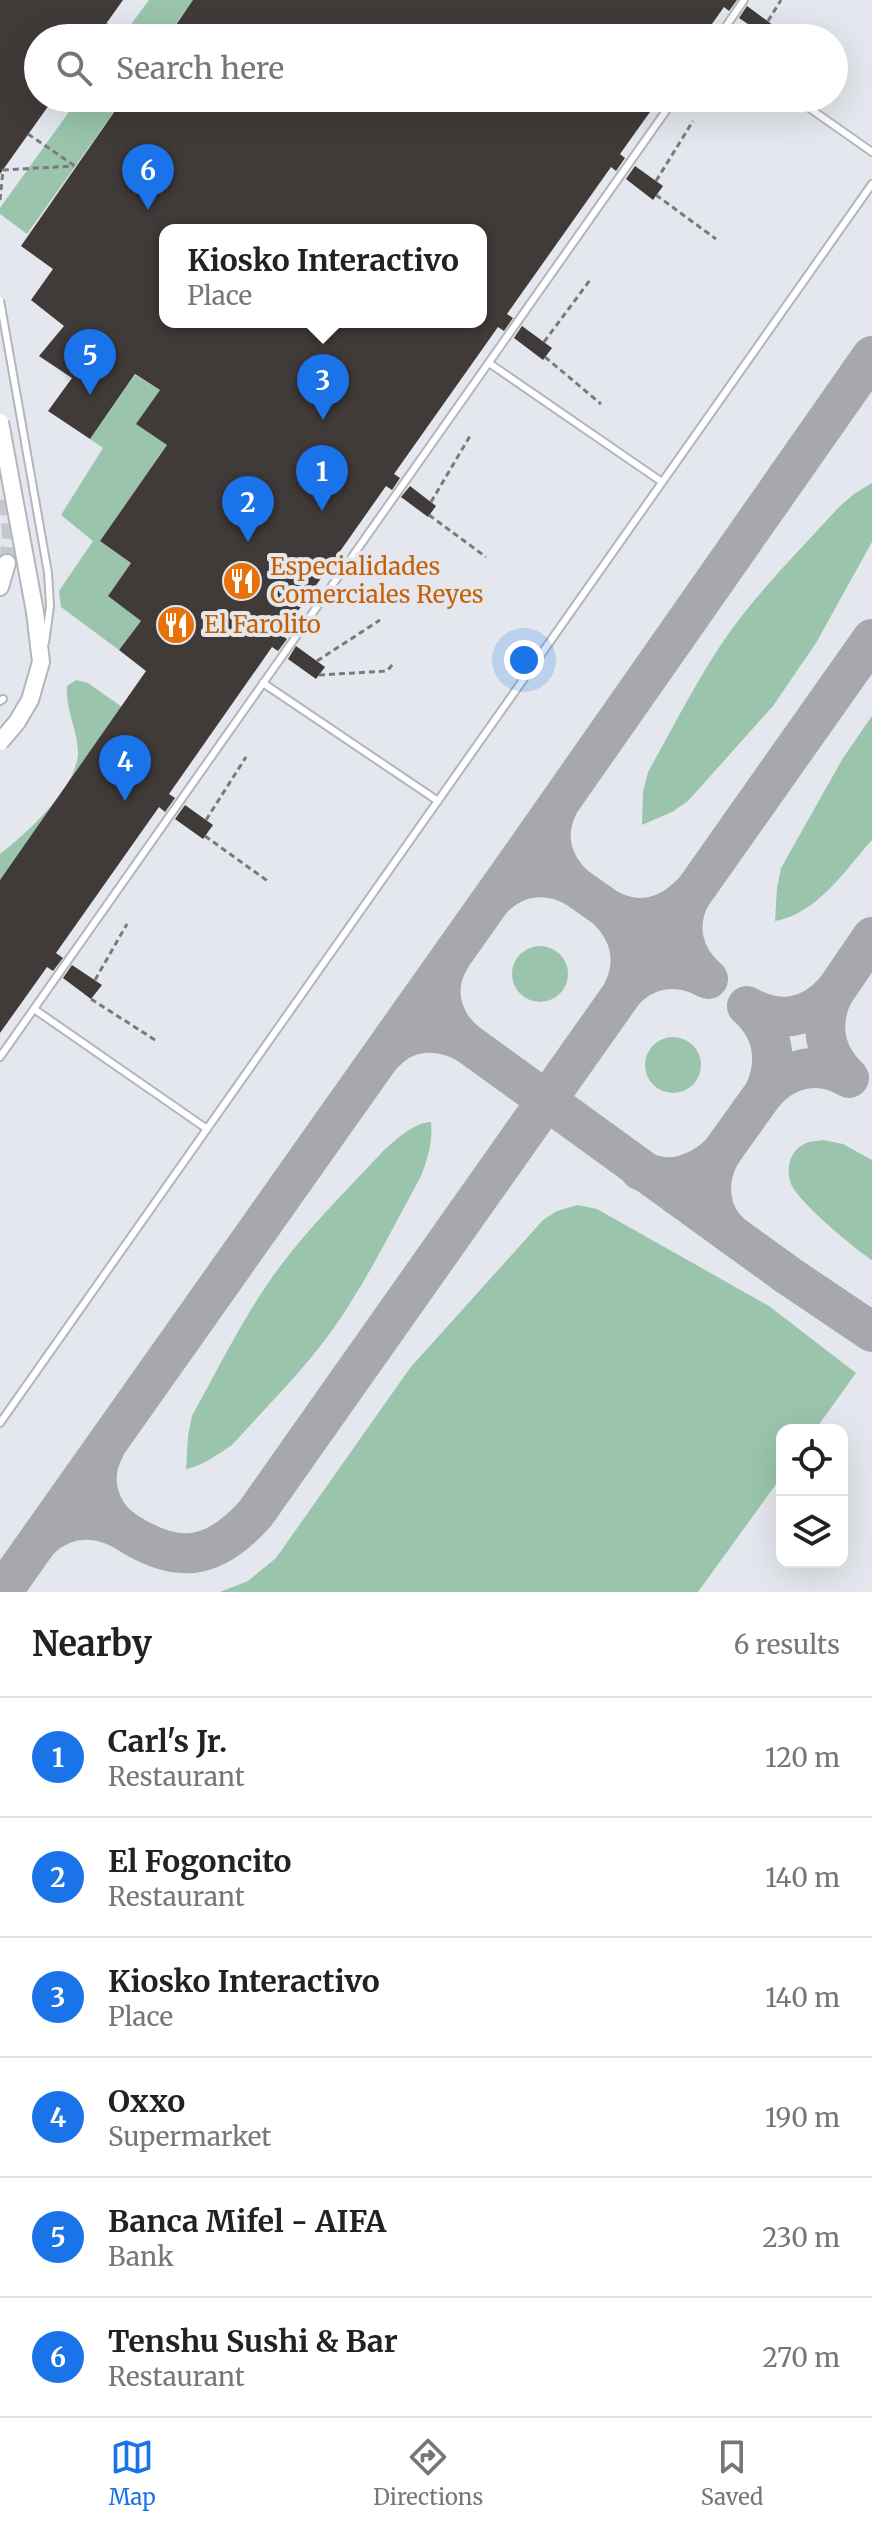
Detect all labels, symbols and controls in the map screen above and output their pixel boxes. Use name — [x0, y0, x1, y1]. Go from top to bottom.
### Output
search box — [24, 24, 848, 112]
icon: search — [52, 46, 96, 90]
text: Search here — [116, 49, 284, 87]
pin: 6 — [122, 144, 174, 210]
popup — [159, 224, 487, 328]
text: Kiosko Interactivo — [187, 241, 459, 279]
text: Place — [187, 279, 252, 312]
pin: 5 — [64, 329, 116, 395]
pin: 3 — [297, 354, 349, 420]
pin: 1 — [296, 445, 348, 511]
pin: 2 — [222, 476, 274, 542]
place label: Especialidades Comerciales Reyes — [270, 551, 484, 610]
restaurant icon: Especialidades Comerciales Reyes — [221, 560, 263, 602]
restaurant icon: El Farolito — [155, 604, 197, 646]
place label: El Farolito — [204, 609, 321, 640]
your location — [504, 640, 544, 680]
pin: 4 — [99, 735, 151, 801]
map controls — [776, 1424, 848, 1568]
button: locate — [776, 1424, 848, 1496]
button: layers — [776, 1496, 848, 1568]
text: Nearby — [32, 1623, 152, 1665]
text: 6 results — [734, 1628, 840, 1661]
text: Carl's Jr. — [108, 1722, 227, 1760]
text: 1 — [52, 1741, 64, 1774]
text: 120 m — [765, 1741, 840, 1774]
text: Restaurant — [108, 1760, 245, 1793]
text: El Fogoncito — [108, 1842, 291, 1880]
text: 2 — [50, 1861, 66, 1894]
text: 140 m — [765, 1861, 840, 1894]
text: Restaurant — [108, 1880, 245, 1913]
text: Kiosko Interactivo — [108, 1962, 380, 2000]
text: 3 — [51, 1981, 65, 2014]
text: 140 m — [765, 1981, 840, 2014]
text: Place — [108, 2000, 173, 2033]
text: Oxxo — [108, 2082, 185, 2120]
text: 4 — [50, 2101, 66, 2134]
text: 190 m — [765, 2101, 840, 2134]
text: Supermarket — [108, 2120, 272, 2153]
text: Banca Mifel - AIFA — [108, 2202, 386, 2240]
text: 5 — [50, 2221, 66, 2254]
text: 230 m — [762, 2221, 840, 2254]
text: Bank — [108, 2240, 174, 2273]
text: Tenshu Sushi & Bar — [108, 2322, 398, 2360]
text: 6 — [50, 2341, 66, 2374]
text: 270 m — [763, 2341, 840, 2374]
text: Restaurant — [108, 2360, 245, 2393]
tab: Map — [109, 2435, 156, 2511]
tab: Directions — [373, 2435, 483, 2511]
tab: Saved — [701, 2435, 763, 2511]

